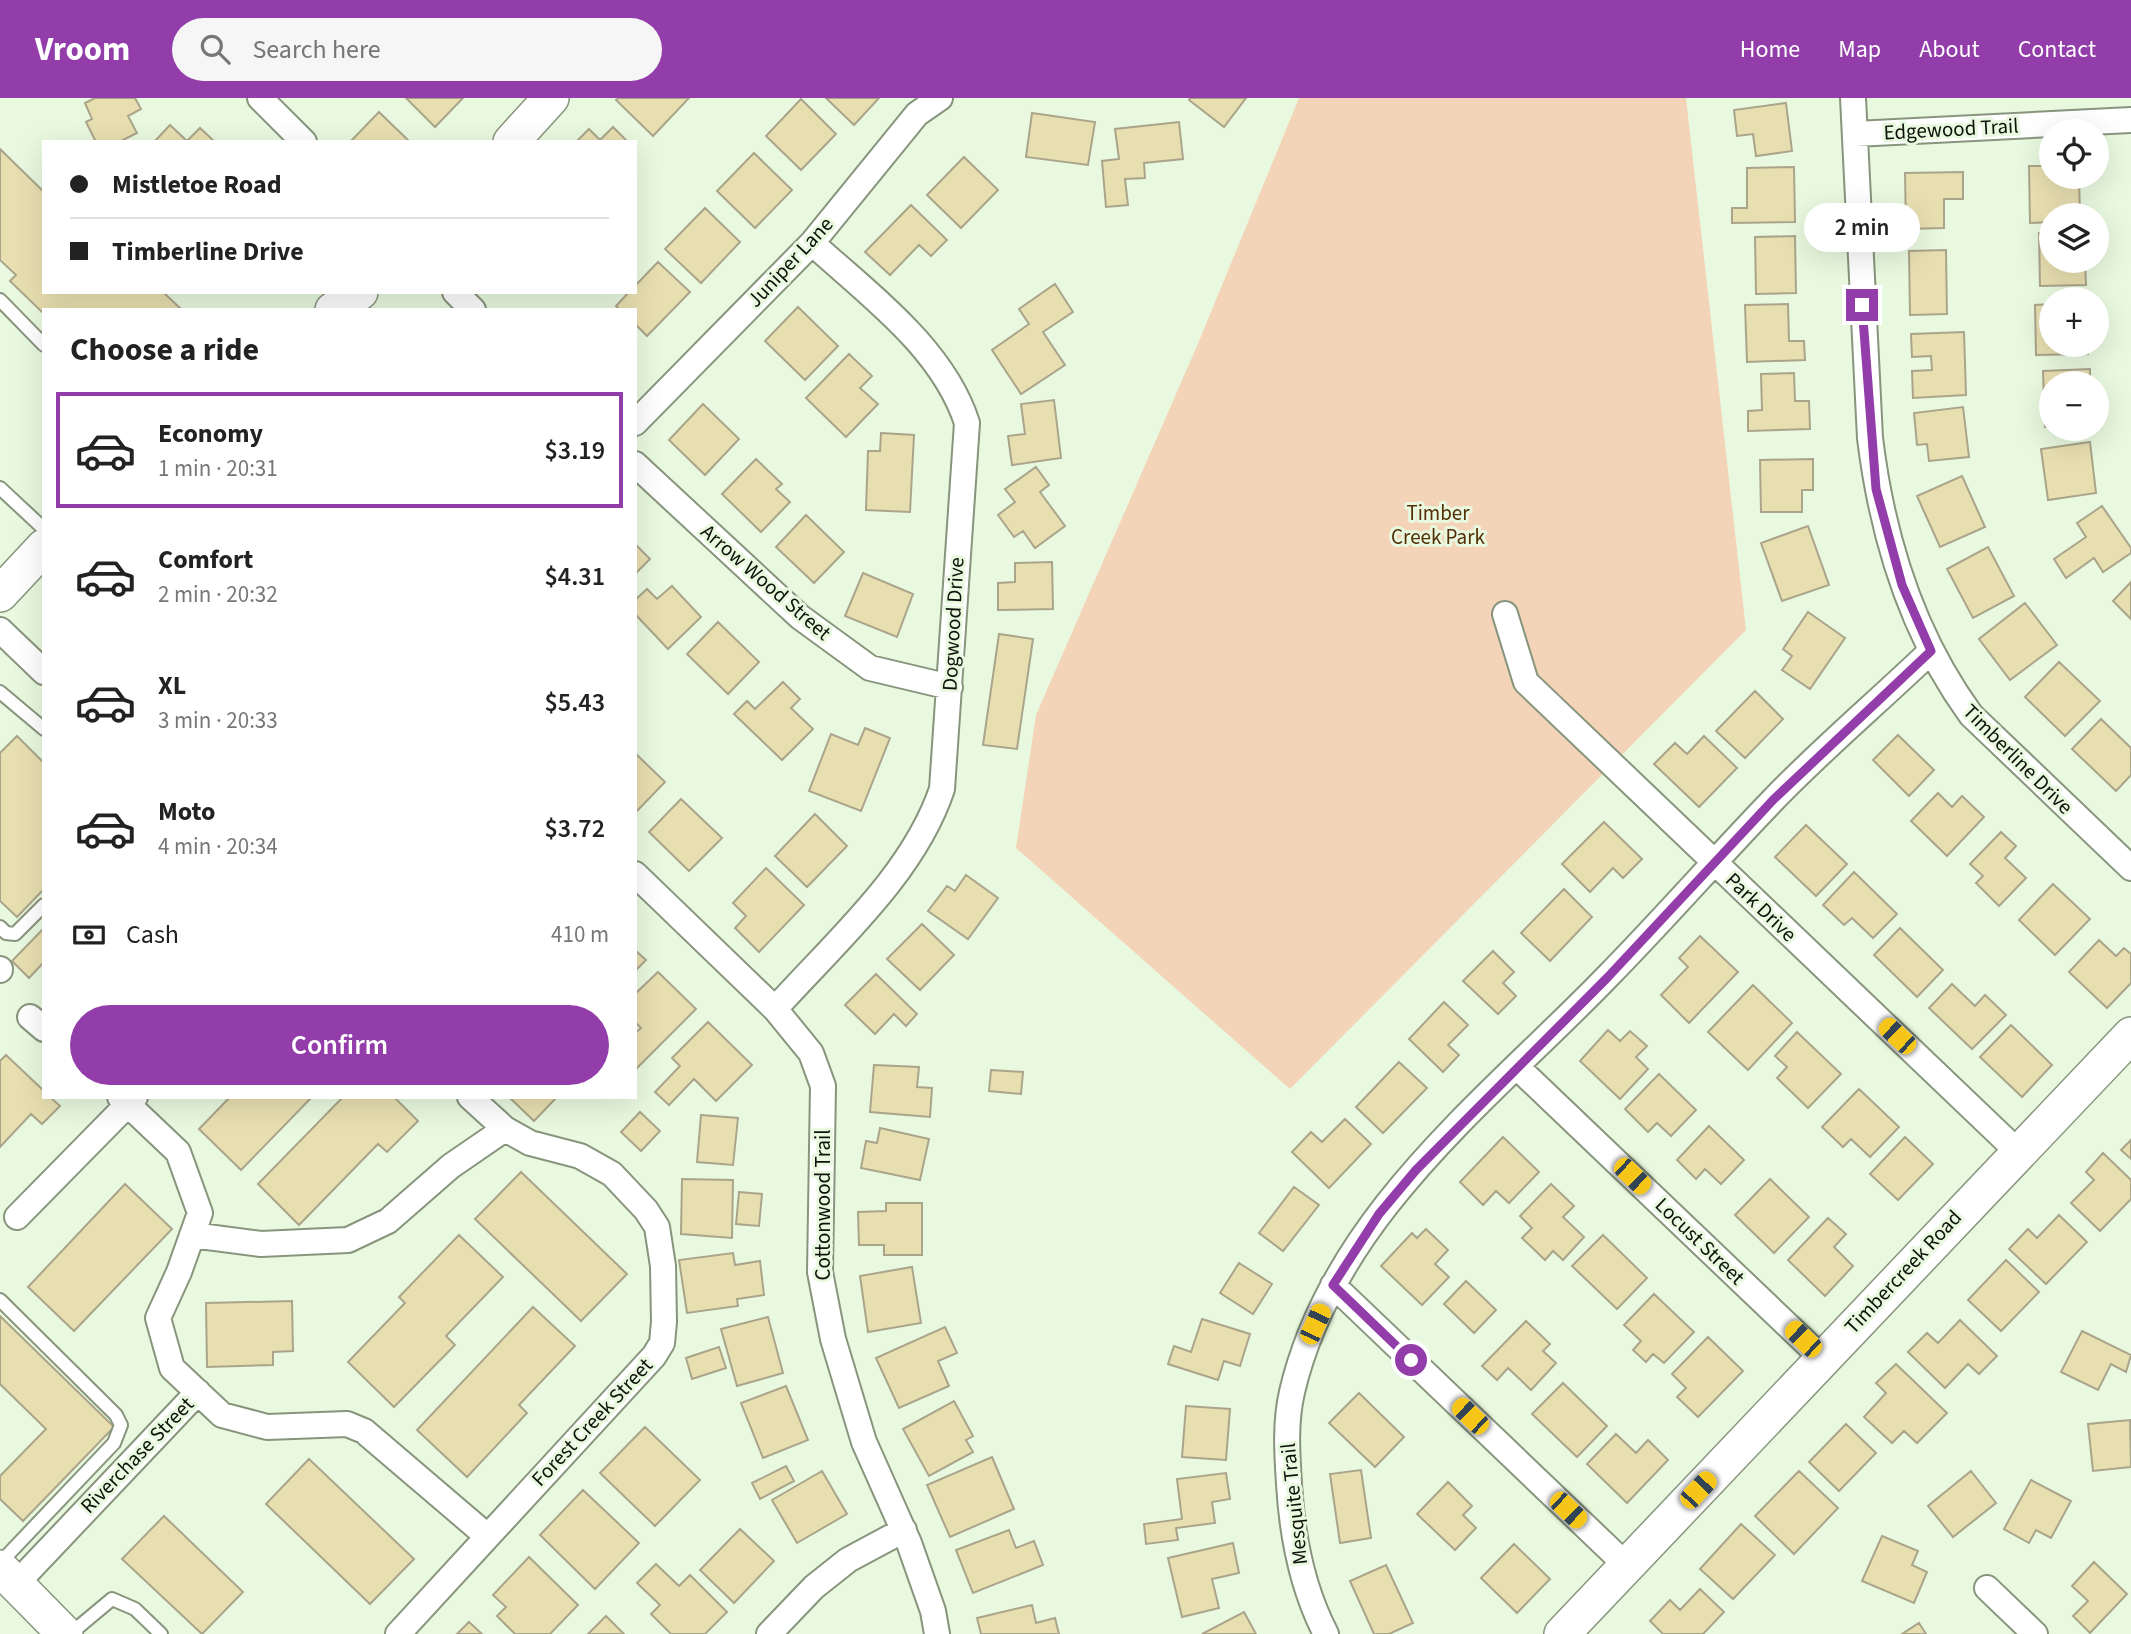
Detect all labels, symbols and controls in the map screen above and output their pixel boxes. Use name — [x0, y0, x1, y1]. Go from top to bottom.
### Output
search box — [172, 18, 662, 81]
text: Vroom — [35, 26, 130, 73]
icon: search — [196, 30, 234, 68]
text: Search here — [252, 31, 381, 68]
text: Home — [1740, 32, 1800, 67]
text: Map — [1838, 32, 1881, 67]
text: About — [1919, 32, 1980, 67]
text: Contact — [2018, 32, 2096, 67]
street label: Edgewood Trail — [1883, 110, 2019, 148]
map controls — [2039, 119, 2109, 441]
button: locate — [2039, 119, 2109, 189]
text: Mistletoe Road — [112, 166, 282, 203]
button: layers — [2039, 203, 2109, 273]
callout: 2 min — [1804, 204, 1920, 252]
street label: Juniper Lane — [740, 210, 840, 314]
text: 2 min — [1835, 211, 1889, 244]
text: Timberline Drive — [112, 233, 304, 270]
button: + — [2039, 287, 2109, 357]
route end — [1846, 289, 1878, 321]
text: Choose a ride — [70, 327, 259, 373]
button: − — [2039, 371, 2109, 441]
text: Economy — [158, 415, 263, 452]
icon: car — [74, 419, 137, 482]
text: $3.19 — [544, 432, 605, 469]
text: 1 min · 20:31 — [158, 452, 278, 485]
park label: Timber Creek Park — [1391, 498, 1485, 552]
street label: Arrow Wood Street — [694, 517, 838, 647]
text: Comfort — [158, 541, 253, 578]
icon: car — [74, 545, 137, 608]
street label: Dogwood Drive — [935, 556, 971, 692]
text: $4.31 — [544, 558, 605, 595]
text: 2 min · 20:32 — [158, 578, 278, 611]
text: XL — [158, 667, 186, 704]
icon: car — [74, 671, 137, 734]
text: $5.43 — [544, 684, 605, 721]
street label: Timberline Drive — [1956, 697, 2080, 821]
text: 3 min · 20:33 — [158, 704, 278, 737]
text: Moto — [158, 793, 215, 830]
icon: car — [74, 797, 137, 860]
text: $3.72 — [544, 810, 605, 847]
text: 4 min · 20:34 — [158, 830, 278, 863]
street label: Park Drive — [1719, 865, 1803, 949]
icon: cash — [70, 916, 108, 954]
text: Cash — [126, 916, 179, 953]
text: 410 m — [551, 918, 609, 951]
button: Confirm — [70, 1005, 609, 1085]
car — [1875, 1014, 1920, 1058]
street label: Cottonwood Trail — [808, 1129, 838, 1281]
car — [1610, 1154, 1655, 1198]
street label: Locust Street — [1648, 1190, 1752, 1292]
street label: Timbercreek Road — [1837, 1203, 1969, 1341]
car — [1297, 1301, 1334, 1347]
car — [1781, 1317, 1826, 1361]
route start — [1395, 1344, 1427, 1376]
street label: Forest Creek Street — [525, 1351, 659, 1493]
street label: Riverchase Street — [73, 1390, 201, 1520]
car — [1448, 1394, 1493, 1438]
street label: Mesquite Trail — [1273, 1442, 1315, 1566]
car — [1676, 1467, 1721, 1513]
car — [1546, 1488, 1591, 1532]

